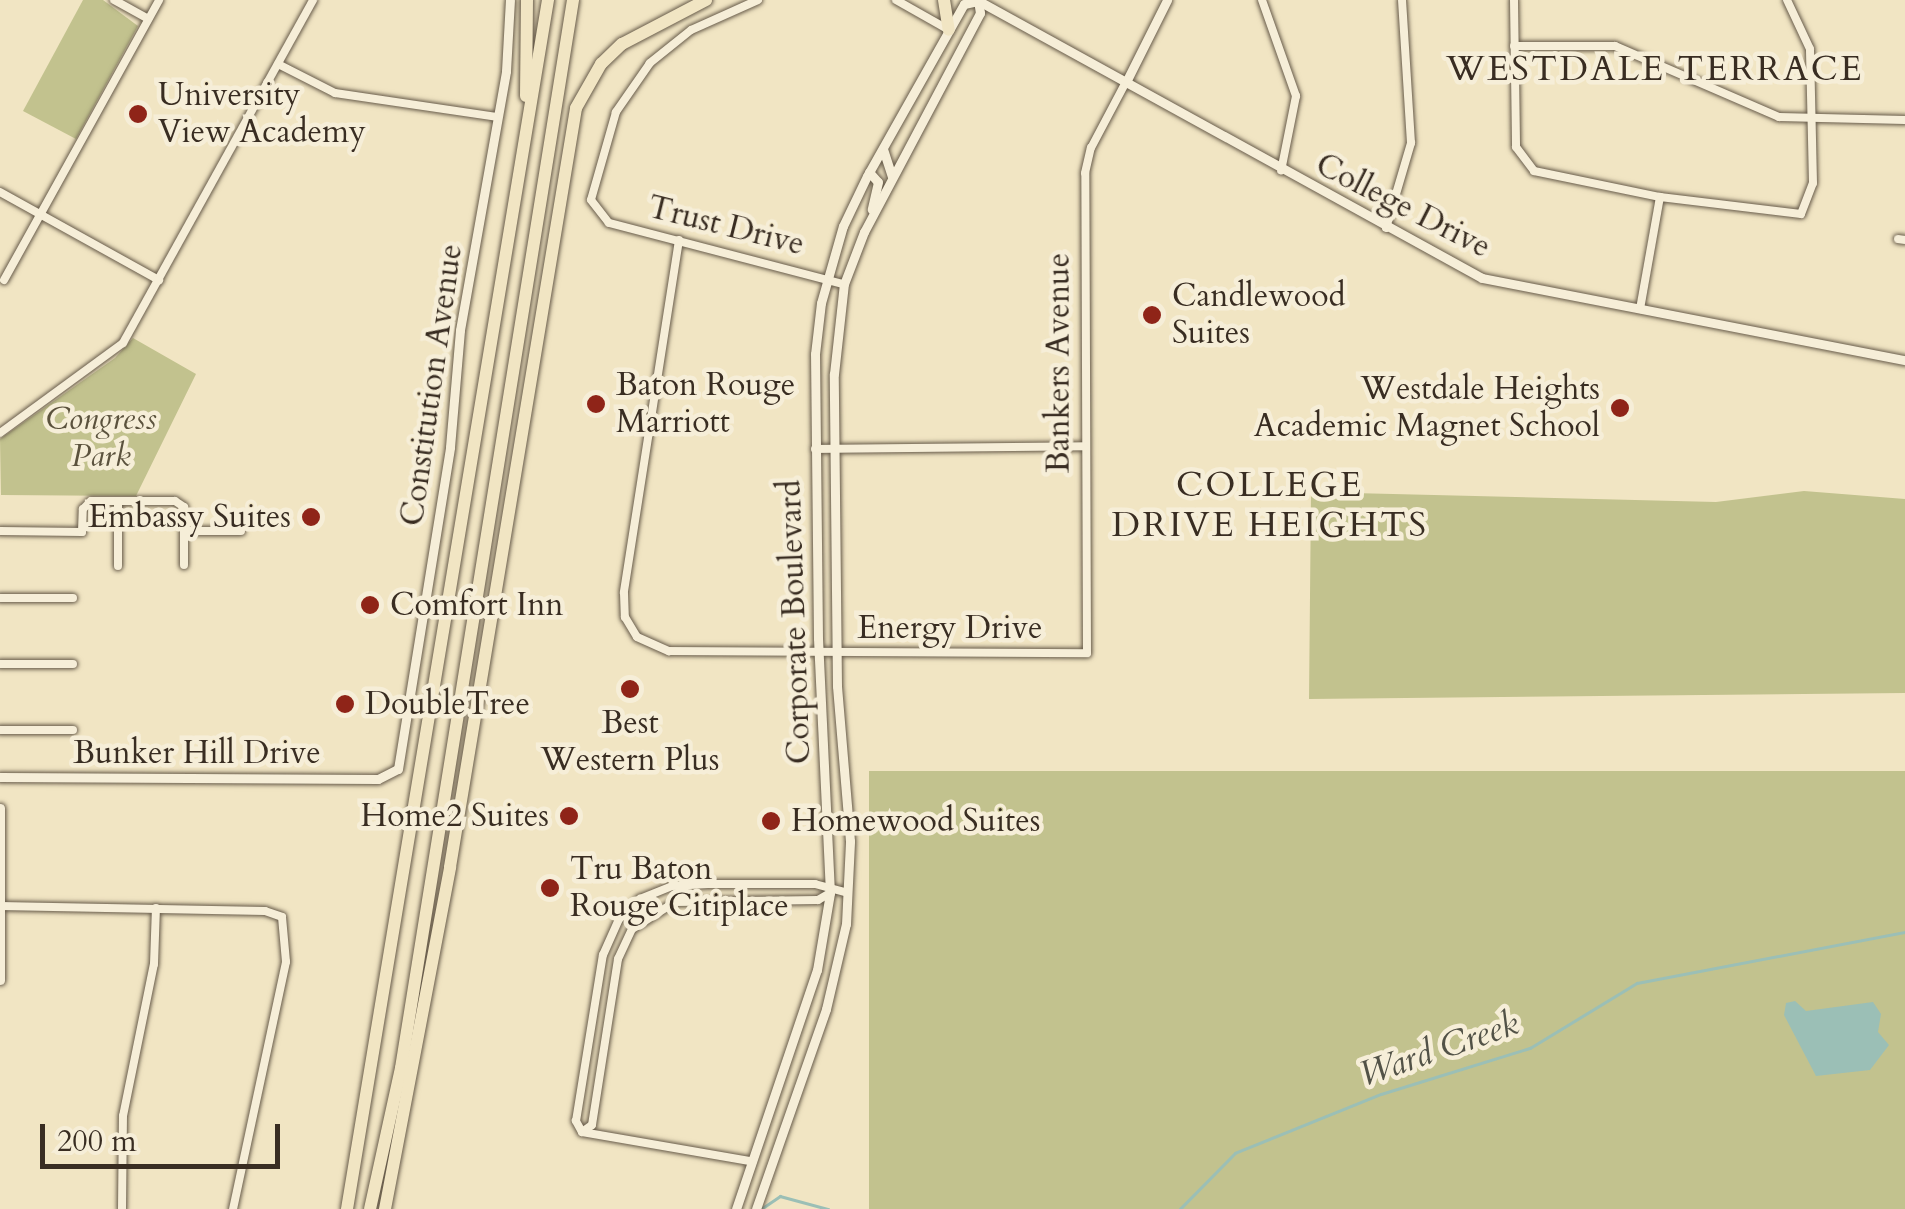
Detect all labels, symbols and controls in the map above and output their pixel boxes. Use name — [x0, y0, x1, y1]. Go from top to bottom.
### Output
district label: WESTDALE TERRACE — [1446, 48, 1864, 90]
place label: University View Academy — [158, 77, 366, 152]
marker: University View Academy — [127, 103, 149, 125]
street label: College Drive — [1309, 146, 1497, 266]
street label: Trust Drive — [644, 188, 808, 264]
street label: Constitution Avenue — [393, 242, 471, 528]
street label: Bankers Avenue — [1040, 253, 1078, 473]
place label: Candlewood Suites — [1172, 278, 1345, 353]
marker: Candlewood Suites — [1141, 304, 1163, 326]
place label: Baton Rouge Marriott — [616, 367, 795, 442]
place label: Westdale Heights Academic Magnet School — [1254, 371, 1600, 446]
marker: Baton Rouge Marriott — [585, 393, 607, 415]
marker: Westdale Heights Academic Magnet School — [1609, 397, 1631, 419]
park label: Congress Park — [45, 401, 157, 476]
district label: COLLEGE DRIVE HEIGHTS — [1112, 464, 1428, 546]
street label: Corporate Boulevard — [771, 479, 819, 765]
place label: Embassy Suites — [88, 498, 291, 536]
marker: Embassy Suites — [300, 506, 322, 528]
place label: Comfort Inn — [390, 586, 564, 624]
marker: Comfort Inn — [359, 594, 381, 616]
street label: Energy Drive — [858, 609, 1042, 647]
marker: Best Western Plus — [619, 678, 641, 700]
place label: DoubleTree — [365, 685, 530, 723]
marker: DoubleTree — [334, 693, 356, 715]
place label: Best Western Plus — [540, 705, 720, 780]
street label: Bunker Hill Drive — [73, 734, 321, 772]
place label: Home2 Suites — [360, 797, 549, 835]
place label: Homewood Suites — [791, 802, 1040, 840]
marker: Home2 Suites — [558, 805, 580, 827]
marker: Homewood Suites — [760, 810, 782, 832]
place label: Tru Baton Rouge Citiplace — [570, 851, 789, 926]
marker: Tru Baton Rouge Citiplace — [539, 877, 561, 899]
water label: Ward Creek — [1354, 1002, 1524, 1096]
scale bar — [45, 1104, 285, 1166]
text: 200 m — [57, 1121, 137, 1162]

